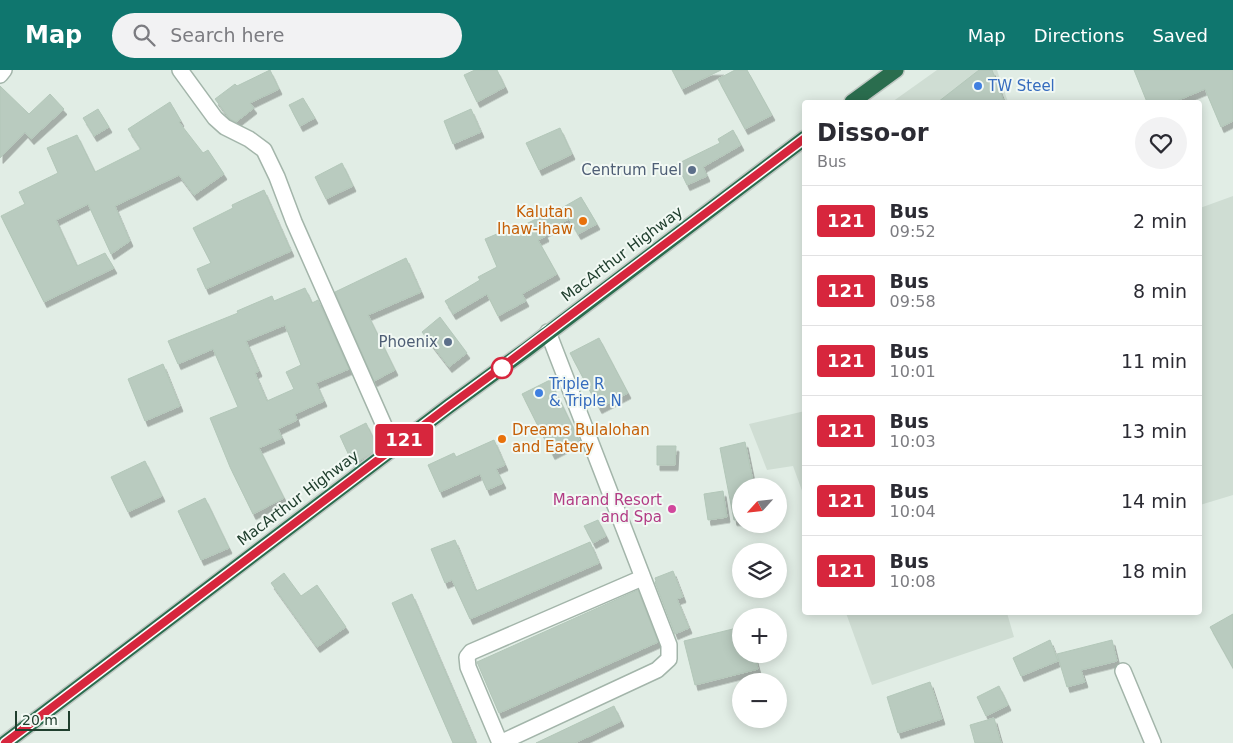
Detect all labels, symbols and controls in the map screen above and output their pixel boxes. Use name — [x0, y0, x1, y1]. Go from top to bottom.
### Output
search box — [112, 13, 462, 58]
text: Map — [25, 21, 82, 49]
icon: search — [130, 21, 158, 49]
text: Search here — [170, 24, 284, 46]
text: Map — [968, 25, 1006, 46]
text: Directions — [1034, 25, 1124, 46]
text: Saved — [1152, 25, 1208, 46]
place label: TW Steel — [987, 77, 1055, 95]
marker: TW Steel — [972, 80, 984, 92]
button: heart — [1135, 117, 1187, 169]
text: Disso-or — [817, 119, 929, 147]
text: Bus — [817, 152, 846, 171]
place label: Centrum Fuel — [581, 161, 682, 179]
marker: Centrum Fuel — [686, 164, 698, 176]
text: Bus — [890, 200, 929, 222]
street label: MacArthur Highway — [558, 202, 686, 306]
place label: Kalutan Ihaw-ihaw — [497, 203, 573, 238]
text: 121 — [827, 210, 865, 231]
text: 2 min — [1133, 210, 1187, 232]
marker: Kalutan Ihaw-ihaw — [577, 215, 589, 227]
text: 09:52 — [890, 222, 936, 241]
text: Bus — [890, 270, 929, 292]
text: 121 — [827, 280, 865, 301]
text: 8 min — [1133, 280, 1187, 302]
text: 09:58 — [890, 292, 936, 311]
place label: Phoenix — [378, 333, 438, 351]
marker: Phoenix — [442, 336, 454, 348]
text: Bus — [890, 340, 929, 362]
text: 121 — [827, 350, 865, 371]
text: 11 min — [1121, 350, 1187, 372]
unlabelled marker — [491, 357, 513, 379]
text: 10:01 — [890, 362, 936, 381]
place label: Triple R & Triple N — [548, 375, 622, 410]
marker: Triple R & Triple N — [533, 387, 545, 399]
text: Bus — [890, 410, 929, 432]
text: 121 — [827, 420, 865, 441]
text: 13 min — [1121, 420, 1187, 442]
place label: Dreams Bulalohan and Eatery — [512, 421, 650, 456]
line badge: 121 — [375, 424, 433, 456]
text: 121 — [385, 429, 423, 450]
text: 10:03 — [890, 432, 936, 451]
marker: Dreams Bulalohan and Eatery — [496, 433, 508, 445]
street label: MacArthur Highway — [234, 446, 362, 550]
north arrow — [732, 478, 788, 532]
map controls — [732, 478, 787, 728]
text: Bus — [890, 480, 929, 502]
text: 121 — [827, 490, 865, 511]
text: 14 min — [1121, 490, 1187, 512]
place label: Marand Resort and Spa — [553, 491, 662, 526]
text: 10:04 — [890, 502, 936, 521]
marker: Marand Resort and Spa — [666, 503, 678, 515]
button: layers — [732, 543, 787, 598]
text: Bus — [890, 550, 929, 572]
text: 121 — [827, 560, 865, 581]
text: 18 min — [1121, 560, 1187, 582]
text: 10:08 — [890, 572, 936, 591]
button: + — [732, 608, 787, 663]
button: − — [732, 673, 787, 728]
scale bar — [15, 708, 70, 731]
text: 20 m — [22, 712, 58, 728]

